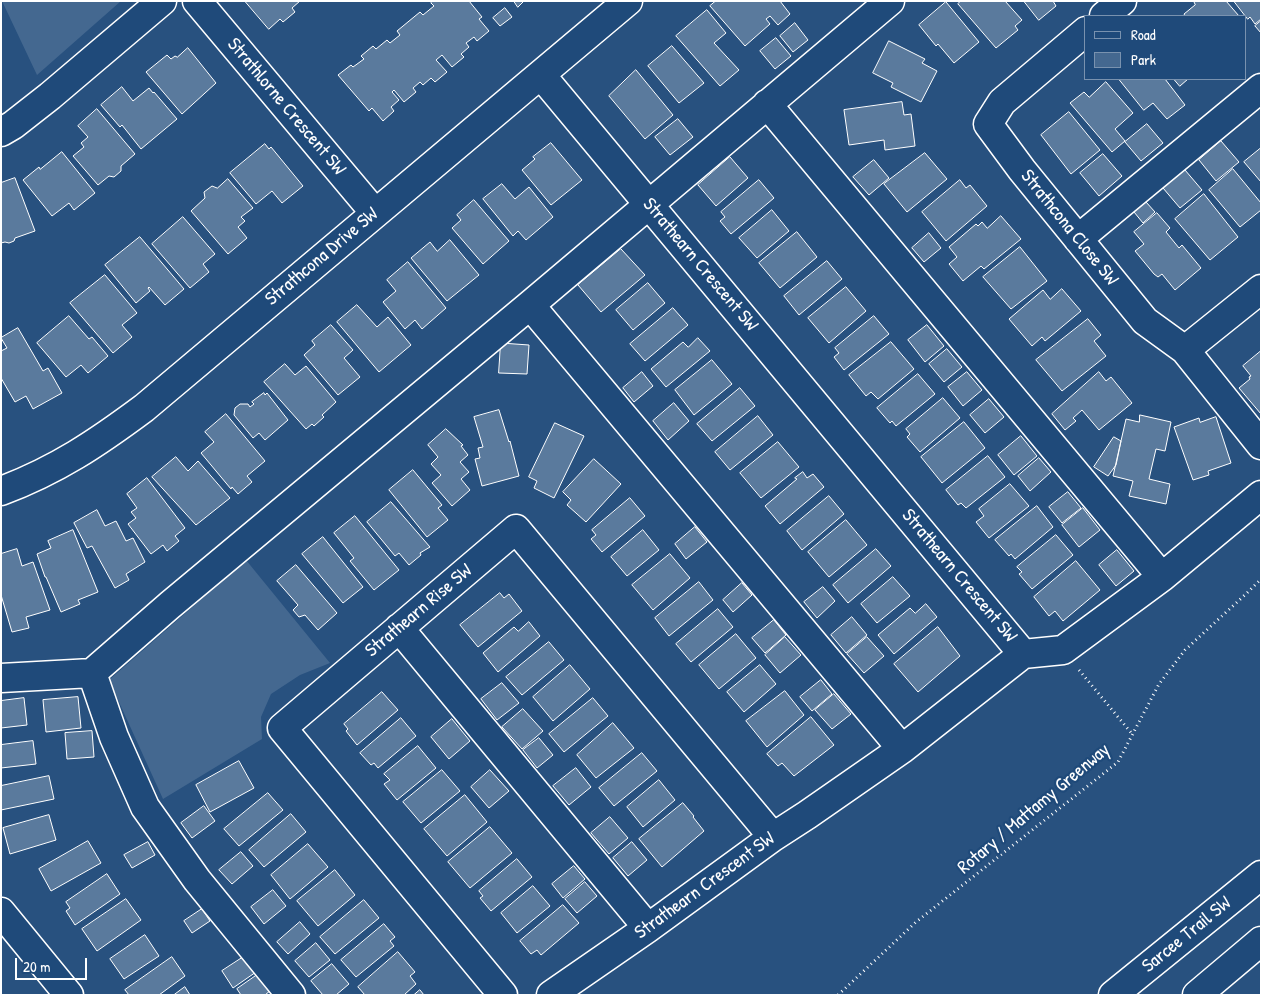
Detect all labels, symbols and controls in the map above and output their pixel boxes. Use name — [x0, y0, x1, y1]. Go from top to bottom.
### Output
legend — [1084, 15, 1247, 80]
text: Road — [1131, 24, 1156, 45]
street label: Strathlorne Crescent SW — [222, 34, 350, 180]
text: Park — [1131, 49, 1156, 70]
street label: Strathcona Close SW — [1015, 165, 1123, 291]
street label: Strathearn Crescent SW — [638, 194, 762, 336]
street label: Strathcona Drive SW — [261, 203, 383, 311]
street label: Strathearn Crescent SW — [897, 505, 1021, 647]
street label: Strathearn Rise SW — [361, 560, 477, 662]
street label: Rotary / Mattamy Greenway — [953, 739, 1115, 879]
street label: Strathearn Crescent SW — [631, 828, 779, 944]
street label: Sarcee Trail SW — [1138, 892, 1236, 978]
scale bar — [18, 948, 90, 980]
text: 20 m — [23, 956, 50, 977]

